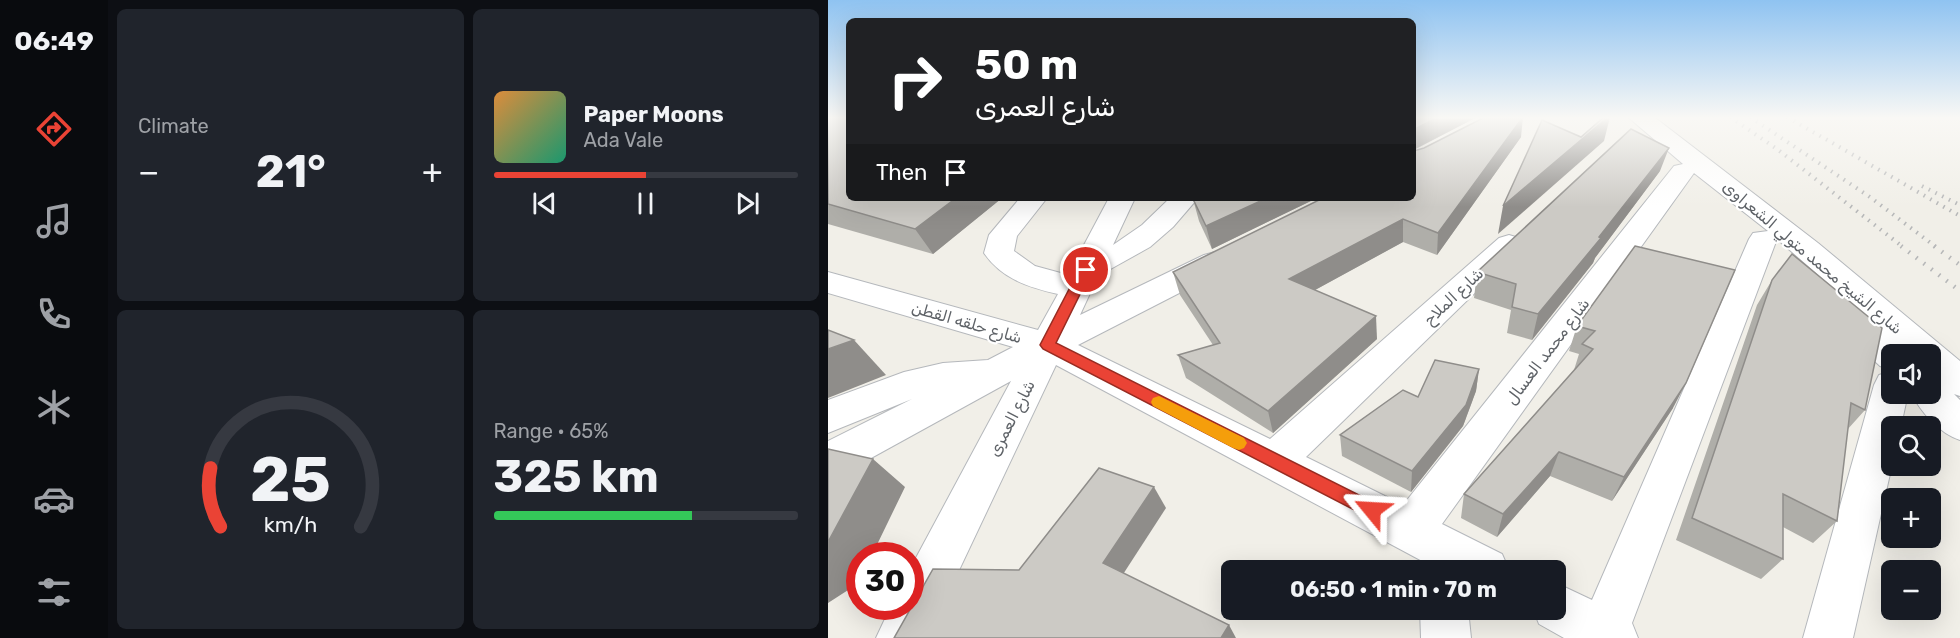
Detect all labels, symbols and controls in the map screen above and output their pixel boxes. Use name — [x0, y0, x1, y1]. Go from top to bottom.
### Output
text: 06:49 — [14, 25, 94, 57]
text: 50 m — [975, 40, 1078, 90]
icon: right — [876, 42, 954, 120]
text: شارع العمرى — [975, 91, 1116, 123]
text: Paper Moons — [584, 101, 724, 128]
icon: directions — [33, 108, 75, 150]
text: Climate — [138, 114, 209, 138]
text: Ada Vale — [584, 128, 663, 152]
text: 21° — [256, 145, 326, 198]
text: − — [138, 152, 159, 191]
text: + — [422, 152, 442, 191]
icon: arrive — [939, 156, 972, 189]
text: Then — [876, 159, 927, 186]
street label: شارع الشيخ محمد متولي الشعراوى — [1717, 177, 1906, 340]
icon: previous — [528, 187, 561, 220]
icon: pause — [629, 187, 662, 220]
icon: next — [731, 187, 764, 220]
icon: music — [33, 200, 75, 242]
pin — [1060, 244, 1111, 295]
icon: arrive — [1069, 253, 1102, 286]
street label: شارع الملاح — [1419, 264, 1489, 330]
icon: phone — [33, 293, 75, 335]
street label: شارع محمد العسال — [1501, 294, 1595, 409]
street label: شارع حلقه القطن — [909, 298, 1024, 349]
map controls — [1881, 344, 1941, 620]
button: sound — [1881, 344, 1941, 404]
street label: شارع العمرى — [984, 377, 1041, 461]
icon: climate — [33, 386, 75, 428]
button: search — [1881, 416, 1941, 476]
text: Range · 65% — [494, 419, 608, 443]
text: 25 — [250, 443, 331, 517]
text: 325 km — [494, 450, 659, 503]
icon: car — [33, 478, 75, 520]
position arrow — [1340, 478, 1404, 542]
button: + — [1881, 488, 1941, 548]
text: km/h — [263, 512, 317, 537]
speed limit sign: 30 — [846, 542, 924, 620]
button: − — [1881, 560, 1941, 620]
icon: filters — [33, 571, 75, 613]
text: 06:50 · 1 min · 70 m — [1290, 576, 1497, 603]

